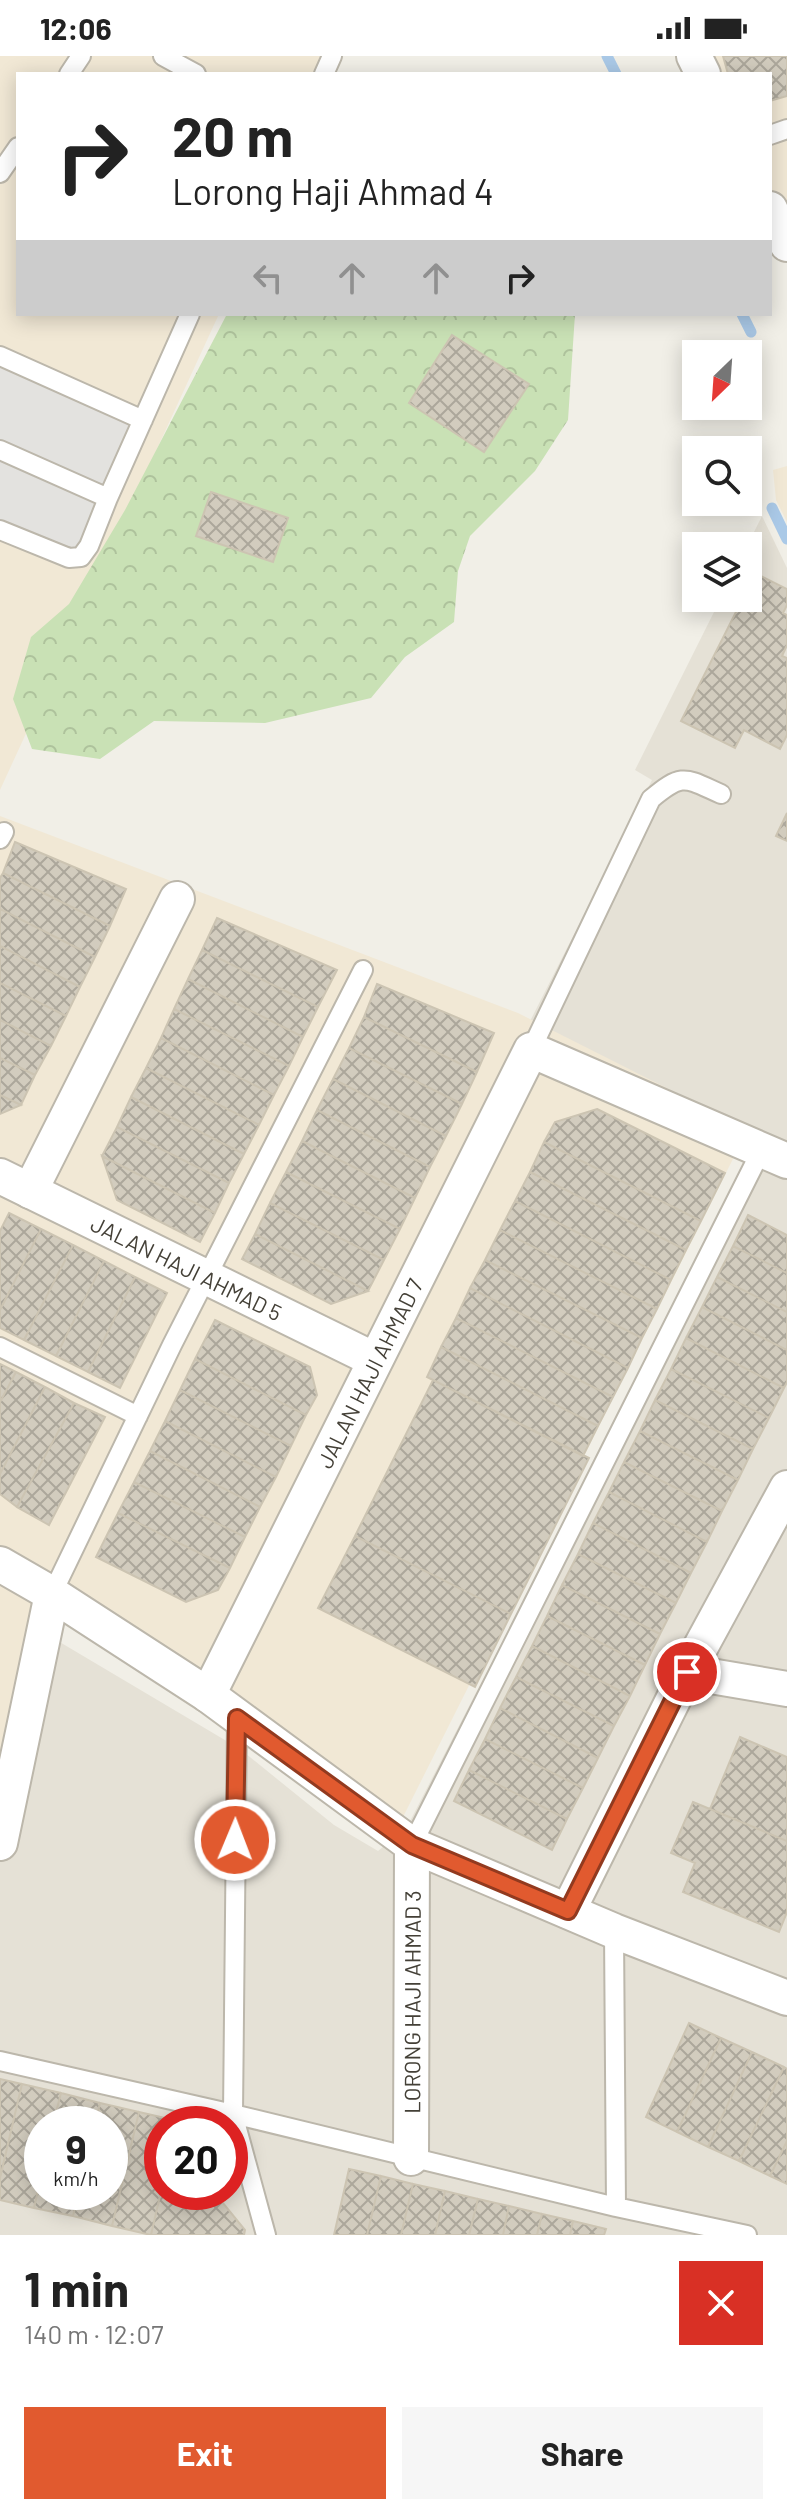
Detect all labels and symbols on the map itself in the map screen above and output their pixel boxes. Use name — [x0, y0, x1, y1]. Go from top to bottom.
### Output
north arrow — [682, 340, 762, 420]
street label: JALAN HAJI AHMAD 5 — [87, 1210, 286, 1325]
street label: JALAN HAJI AHMAD 7 — [311, 1274, 427, 1472]
pin — [653, 1638, 721, 1706]
position arrow — [193, 1798, 277, 1882]
street label: LORONG HAJI AHMAD 3 — [398, 1890, 425, 2114]
speed limit sign: 20 — [144, 2106, 248, 2210]

